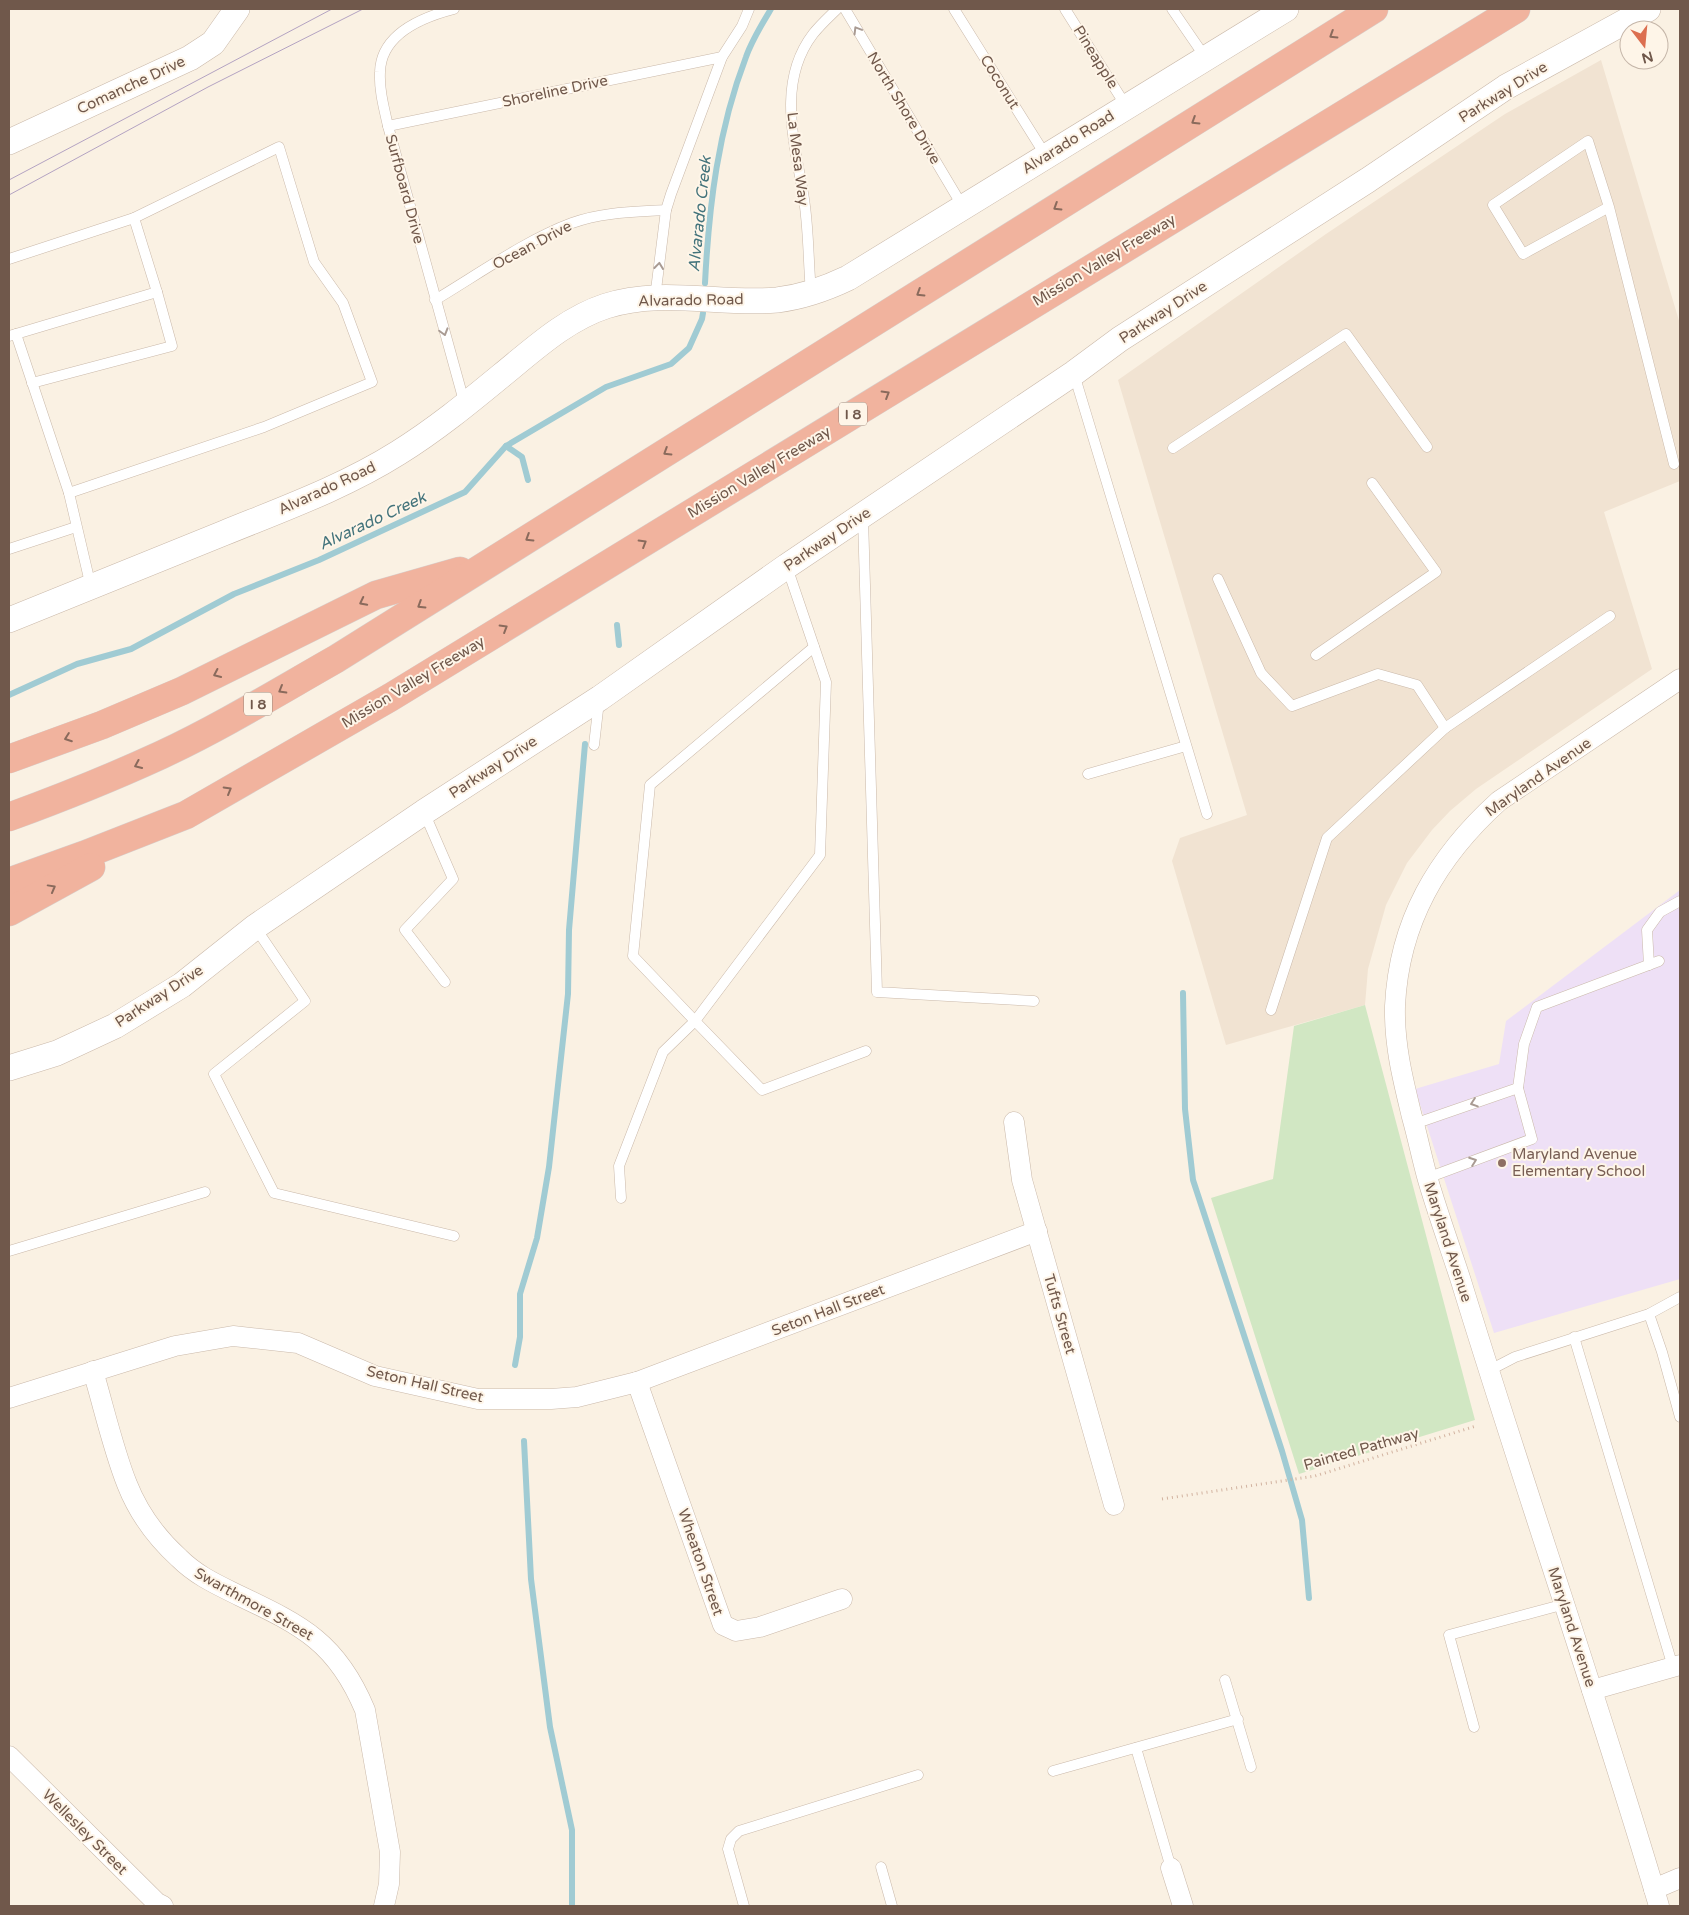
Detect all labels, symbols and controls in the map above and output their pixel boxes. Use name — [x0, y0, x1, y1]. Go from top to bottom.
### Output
north arrow — [1619, 20, 1669, 70]
street label: Pineapple — [1070, 22, 1122, 92]
one-way arrow — [854, 26, 864, 35]
one-way arrow — [1329, 28, 1338, 38]
text: N — [1640, 47, 1655, 67]
street label: North Shore Drive — [863, 49, 945, 167]
street label: Comanche Drive — [74, 52, 188, 118]
street label: Coconut — [976, 52, 1024, 113]
street label: Parkway Drive — [1455, 58, 1551, 126]
street label: Shoreline Drive — [501, 71, 609, 111]
street label: Alvarado Road — [1019, 106, 1117, 178]
street label: La Mesa Way — [783, 111, 813, 207]
one-way arrow — [1192, 115, 1201, 124]
street label: Surfboard Drive — [382, 132, 428, 246]
water label: Alvarado Creek — [684, 154, 716, 273]
one-way arrow — [1054, 201, 1063, 211]
street label: Mission Valley Freeway — [1029, 210, 1179, 310]
street label: Ocean Drive — [489, 217, 575, 273]
one-way arrow — [653, 262, 663, 271]
street label: Parkway Drive — [1116, 277, 1210, 347]
one-way arrow — [916, 287, 925, 297]
street label: Alvarado Road — [638, 290, 744, 310]
one-way arrow — [439, 328, 449, 336]
one-way arrow — [880, 391, 889, 401]
road number: I 8 — [839, 402, 867, 426]
street label: Mission Valley Freeway — [684, 422, 834, 522]
one-way arrow — [663, 446, 672, 455]
street label: Alvarado Road — [275, 458, 379, 518]
water label: Alvarado Creek — [316, 487, 430, 554]
street label: Parkway Drive — [780, 503, 874, 575]
one-way arrow — [526, 532, 535, 542]
one-way arrow — [637, 539, 646, 549]
one-way arrow — [359, 596, 368, 606]
one-way arrow — [418, 599, 427, 609]
one-way arrow — [498, 624, 507, 634]
street label: Mission Valley Freeway — [338, 632, 488, 732]
one-way arrow — [213, 668, 222, 679]
one-way arrow — [279, 683, 288, 693]
road number: I 8 — [244, 692, 272, 716]
one-way arrow — [64, 732, 72, 742]
street label: Parkway Drive — [446, 732, 540, 802]
street label: Maryland Avenue — [1482, 734, 1594, 820]
one-way arrow — [134, 758, 143, 769]
one-way arrow — [223, 787, 232, 797]
one-way arrow — [46, 884, 55, 894]
street label: Parkway Drive — [112, 961, 206, 1031]
one-way arrow — [1471, 1097, 1479, 1107]
place label: Maryland Avenue Elementary School — [1512, 1145, 1645, 1180]
one-way arrow — [1468, 1157, 1477, 1167]
marker: Maryland Avenue Elementary School — [1496, 1157, 1508, 1169]
street label: Maryland Avenue — [1420, 1180, 1476, 1304]
street label: Tufts Street — [1040, 1272, 1080, 1356]
street label: Seton Hall Street — [769, 1280, 887, 1340]
street label: Seton Hall Street — [365, 1362, 486, 1406]
street label: Painted Pathway — [1301, 1424, 1421, 1474]
street label: Wheaton Street — [674, 1506, 728, 1618]
street label: Swarthmore Street — [191, 1564, 317, 1644]
street label: Maryland Avenue — [1544, 1565, 1600, 1689]
street label: Wellesley Street — [39, 1786, 132, 1879]

